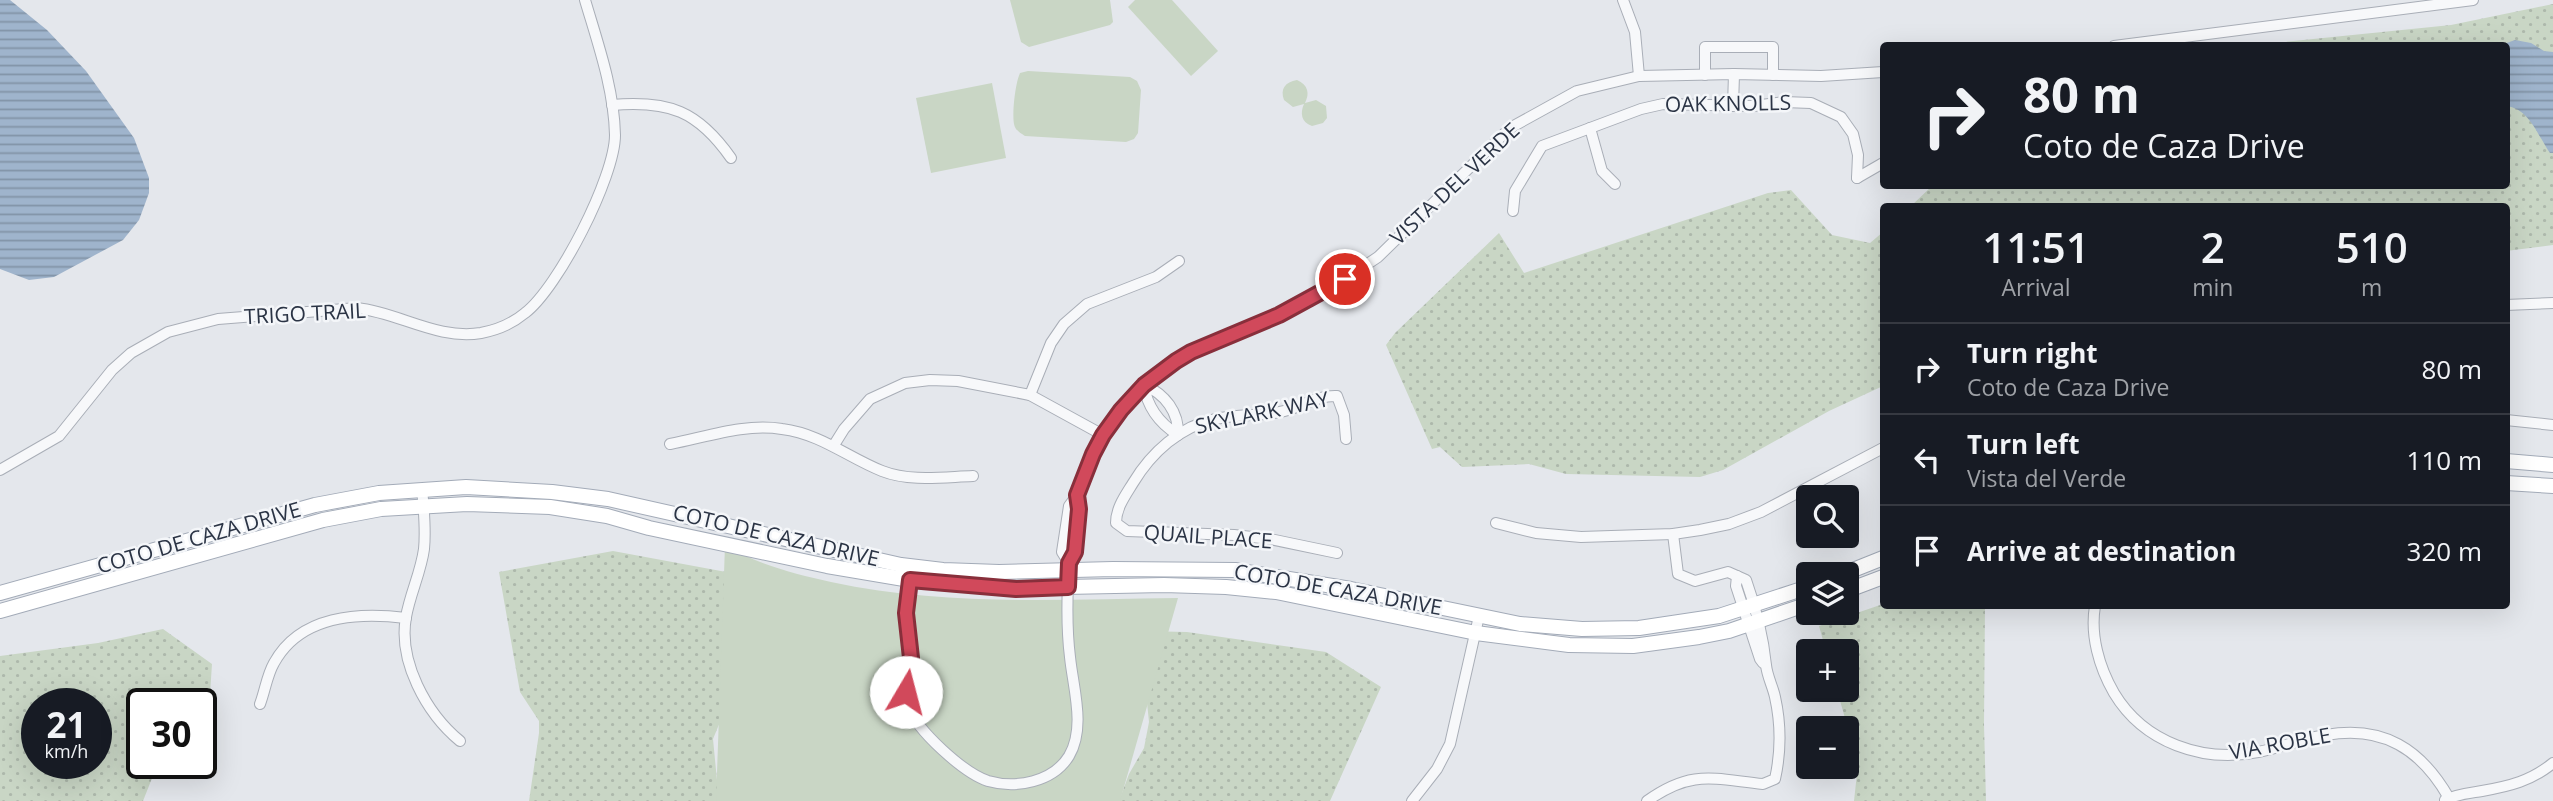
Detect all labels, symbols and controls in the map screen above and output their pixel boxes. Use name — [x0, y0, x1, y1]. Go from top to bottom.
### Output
text: 80 m — [2023, 61, 2140, 127]
icon: right — [1908, 70, 1999, 161]
street label: OAK KNOLLS — [1665, 88, 1791, 118]
street label: VISTA DEL VERDE — [1383, 116, 1525, 251]
text: Coto de Caza Drive — [2023, 124, 2305, 167]
text: 11:51 — [1982, 218, 2090, 275]
text: 2 — [2201, 218, 2225, 275]
text: 510 — [2336, 218, 2408, 275]
pin — [1315, 249, 1375, 309]
icon: arrive — [1326, 260, 1364, 298]
text: Arrival — [2001, 271, 2071, 303]
text: min — [2192, 271, 2233, 303]
text: m — [2361, 271, 2382, 303]
street label: TRIGO TRAIL — [243, 296, 367, 330]
text: Turn right — [1967, 335, 2098, 371]
icon: right — [1908, 350, 1946, 388]
text: 80 m — [2421, 351, 2482, 387]
text: Coto de Caza Drive — [1967, 371, 2169, 403]
street label: SKYLARK WAY — [1192, 384, 1331, 440]
text: Turn left — [1967, 426, 2079, 462]
icon: left — [1908, 441, 1946, 479]
text: 110 m — [2407, 442, 2482, 478]
text: Vista del Verde — [1967, 462, 2126, 494]
map controls — [1796, 485, 1859, 779]
button: search — [1796, 485, 1859, 548]
street label: COTO DE CAZA DRIVE — [94, 495, 304, 580]
street label: COTO DE CAZA DRIVE — [670, 498, 882, 572]
street label: QUAIL PLACE — [1143, 518, 1273, 554]
icon: arrive — [1908, 532, 1946, 570]
text: Arrive at destination — [1967, 533, 2236, 569]
text: 320 m — [2407, 533, 2482, 569]
street label: COTO DE CAZA DRIVE — [1232, 557, 1444, 621]
button: layers — [1796, 562, 1859, 625]
button: + — [1796, 639, 1859, 702]
position arrow — [869, 655, 943, 729]
speed limit sign: 30 — [126, 688, 217, 779]
text: 21 — [46, 701, 87, 748]
button: − — [1796, 716, 1859, 779]
street label: VIA ROBLE — [2227, 720, 2333, 766]
text: km/h — [45, 739, 88, 763]

